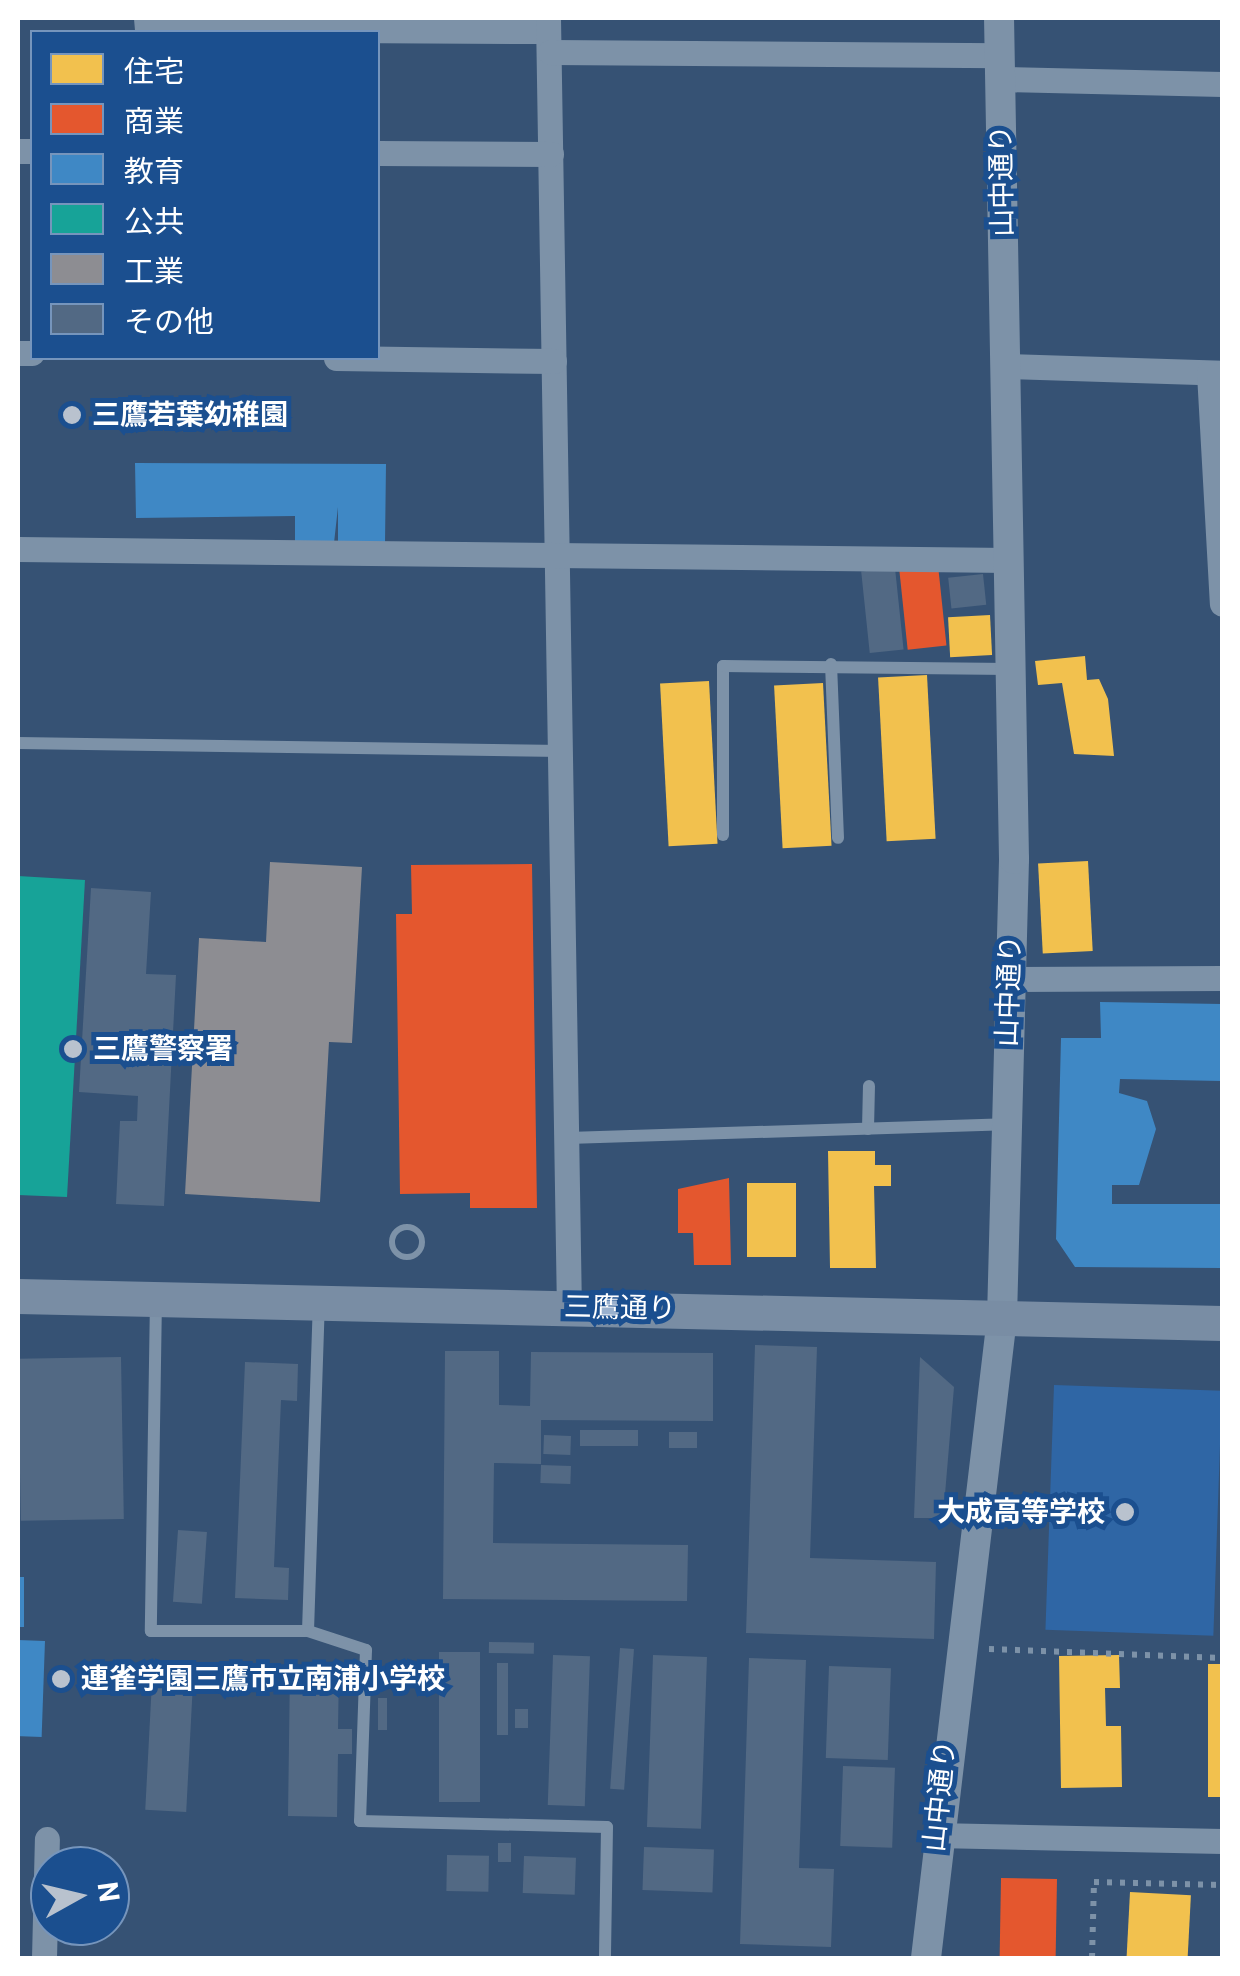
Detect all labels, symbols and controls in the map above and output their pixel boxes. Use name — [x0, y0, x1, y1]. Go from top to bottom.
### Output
legend — [30, 30, 380, 360]
text: 住宅 — [124, 54, 184, 89]
text: 商業 — [124, 104, 184, 139]
street label: 山中通り — [984, 125, 1020, 237]
text: 教育 — [124, 154, 184, 189]
text: 公共 — [124, 204, 184, 239]
text: 工業 — [124, 254, 184, 289]
text: その他 — [124, 304, 214, 339]
place label: 三鷹若葉幼稚園 — [92, 398, 288, 432]
marker: 三鷹若葉幼稚園 — [61, 404, 83, 426]
street label: 山中通り — [990, 934, 1028, 1048]
place label: 三鷹警察署 — [93, 1032, 233, 1066]
marker: 三鷹警察署 — [62, 1038, 84, 1060]
street label: 三鷹通り — [564, 1290, 676, 1326]
place label: 大成高等学校 — [937, 1495, 1105, 1529]
marker: 大成高等学校 — [1114, 1501, 1136, 1523]
place label: 連雀学園三鷹市立南浦小学校 — [81, 1662, 445, 1696]
marker: 連雀学園三鷹市立南浦小学校 — [50, 1668, 72, 1690]
street label: 山中通り — [917, 1739, 963, 1853]
north arrow — [30, 1846, 130, 1946]
text: N — [91, 1880, 126, 1904]

